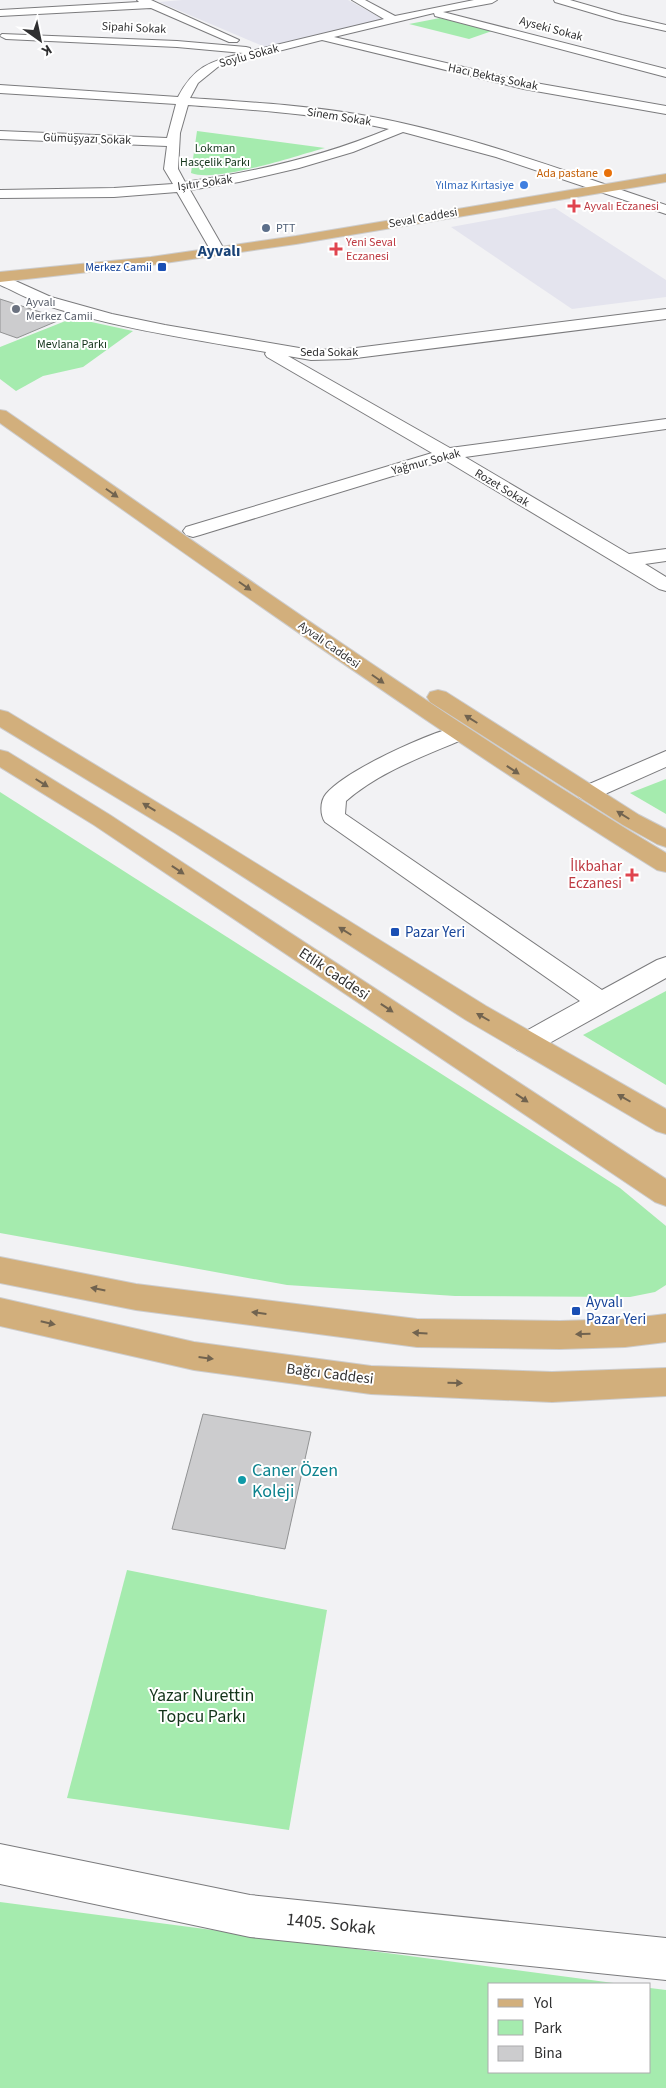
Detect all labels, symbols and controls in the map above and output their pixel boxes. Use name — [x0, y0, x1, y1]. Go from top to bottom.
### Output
street label: Ayseki Sokak — [517, 12, 585, 46]
north arrow — [15, 15, 65, 65]
street label: Sipahi Sokak — [101, 18, 167, 38]
text: K — [37, 39, 56, 61]
street label: Soylu Sokak — [217, 40, 281, 72]
street label: Hacı Bektaş Sokak — [447, 59, 540, 95]
street label: Sinem Sokak — [306, 104, 372, 130]
street label: Gümüşyazı Sokak — [43, 129, 131, 149]
park label: Lokman Hasçelik Parkı — [180, 140, 250, 171]
place label: Ada pastane — [537, 165, 598, 182]
marker: Ada pastane — [602, 167, 614, 179]
street label: Işıtır Sokak — [176, 171, 234, 195]
place label: Yılmaz Kırtasiye — [435, 177, 514, 194]
marker: Yılmaz Kırtasiye — [518, 179, 530, 191]
place label: Ayvalı Eczanesi — [584, 198, 659, 215]
marker: Ayvalı Eczanesi — [568, 200, 580, 212]
street label: Seval Caddesi — [387, 204, 459, 232]
place label: PTT — [276, 220, 296, 237]
marker: PTT — [260, 222, 272, 234]
place label: Yeni Seval Eczanesi — [345, 234, 396, 265]
district label: Ayvalı — [197, 240, 240, 262]
marker: Yeni Seval Eczanesi — [330, 243, 342, 255]
place label: Merkez Camii — [85, 259, 152, 276]
marker: Merkez Camii — [156, 261, 168, 273]
place label: Ayvalı Merkez Camii — [26, 294, 93, 325]
marker: Ayvalı Merkez Camii — [10, 303, 22, 315]
park label: Mevlana Parkı — [37, 336, 107, 353]
street label: Seda Sokak — [300, 344, 358, 361]
street label: Yağmur Sokak — [389, 445, 462, 480]
street label: Rozet Sokak — [471, 465, 533, 511]
one-way arrow — [105, 488, 119, 498]
one-way arrow — [238, 581, 252, 591]
street label: Ayvalı Caddesi — [295, 617, 363, 673]
one-way arrow — [372, 674, 385, 684]
one-way arrow — [465, 715, 478, 724]
one-way arrow — [507, 765, 520, 774]
one-way arrow — [35, 778, 48, 787]
one-way arrow — [142, 803, 155, 812]
one-way arrow — [617, 811, 630, 820]
place label: İlkbahar Eczanesi — [568, 856, 623, 894]
one-way arrow — [172, 866, 185, 875]
marker: İlkbahar Eczanesi — [626, 869, 638, 881]
place label: Pazar Yeri — [405, 922, 465, 943]
one-way arrow — [339, 926, 352, 935]
marker: Pazar Yeri — [389, 926, 401, 938]
street label: Etlik Caddesi — [295, 943, 373, 1005]
one-way arrow — [380, 1004, 393, 1013]
one-way arrow — [476, 1013, 489, 1022]
one-way arrow — [515, 1093, 529, 1103]
one-way arrow — [617, 1094, 630, 1103]
one-way arrow — [90, 1285, 106, 1293]
place label: Ayvalı Pazar Yeri — [586, 1292, 646, 1330]
marker: Ayvalı Pazar Yeri — [570, 1305, 582, 1317]
one-way arrow — [251, 1309, 267, 1317]
one-way arrow — [40, 1319, 55, 1327]
one-way arrow — [412, 1328, 428, 1336]
one-way arrow — [574, 1331, 590, 1339]
one-way arrow — [198, 1354, 214, 1362]
street label: Bağcı Caddesi — [285, 1358, 375, 1390]
one-way arrow — [447, 1379, 463, 1387]
place label: Caner Özen Koleji — [252, 1458, 338, 1504]
marker: Caner Özen Koleji — [236, 1474, 248, 1486]
park label: Yazar Nurettin Topcu Parkı — [149, 1683, 254, 1729]
street label: 1405. Sokak — [285, 1907, 377, 1941]
legend — [488, 1983, 651, 2073]
text: Yol — [533, 1993, 553, 2014]
text: Park — [534, 2018, 563, 2039]
text: Bina — [534, 2043, 562, 2064]

